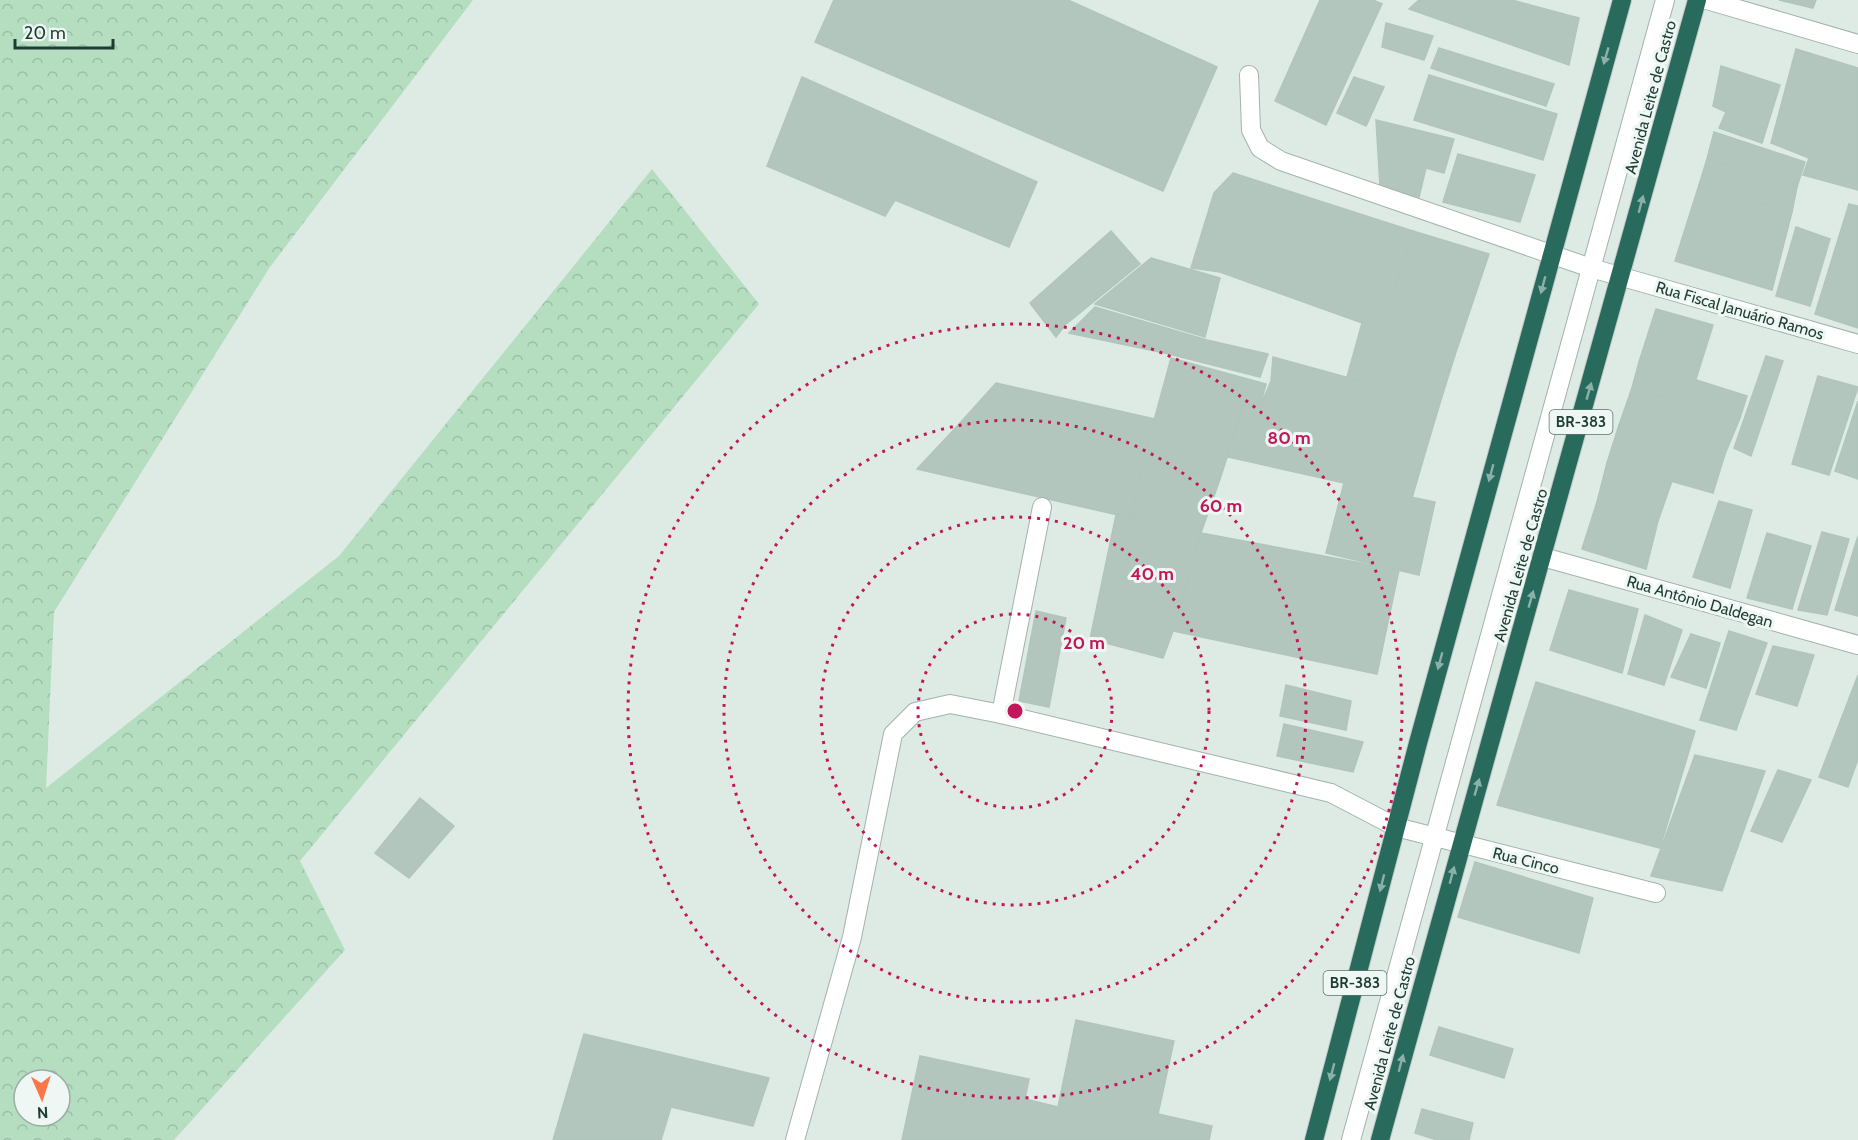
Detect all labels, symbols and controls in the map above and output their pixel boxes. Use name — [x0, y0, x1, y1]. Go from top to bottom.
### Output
scale bar — [15, 12, 112, 50]
street label: Avenida Leite de Castro — [1621, 18, 1680, 176]
text: 20 m — [24, 22, 66, 44]
one-way arrow — [1601, 47, 1610, 65]
one-way arrow — [1637, 194, 1647, 213]
one-way arrow — [1537, 276, 1547, 294]
street label: Rua Fiscal Januário Ramos — [1654, 277, 1826, 344]
one-way arrow — [1585, 382, 1594, 400]
road number: BR-383 — [1550, 410, 1612, 434]
text: 80 m — [1267, 427, 1311, 449]
one-way arrow — [1486, 464, 1496, 482]
street label: Avenida Leite de Castro — [1490, 486, 1551, 644]
text: 60 m — [1200, 495, 1242, 517]
text: 40 m — [1130, 563, 1174, 585]
street label: Rua Antônio Daldegan — [1625, 572, 1775, 631]
one-way arrow — [1527, 590, 1536, 608]
text: 20 m — [1063, 632, 1105, 654]
one-way arrow — [1435, 652, 1444, 670]
centre of rings — [1005, 701, 1025, 721]
one-way arrow — [1473, 778, 1482, 796]
street label: Rua Cinco — [1491, 843, 1561, 878]
one-way arrow — [1448, 866, 1457, 884]
one-way arrow — [1376, 874, 1386, 892]
street label: Avenida Leite de Castro — [1360, 954, 1419, 1112]
road number: BR-383 — [1324, 971, 1386, 995]
one-way arrow — [1397, 1054, 1406, 1072]
one-way arrow — [1327, 1063, 1336, 1081]
north arrow — [12, 1068, 72, 1128]
text: N — [37, 1103, 49, 1122]

